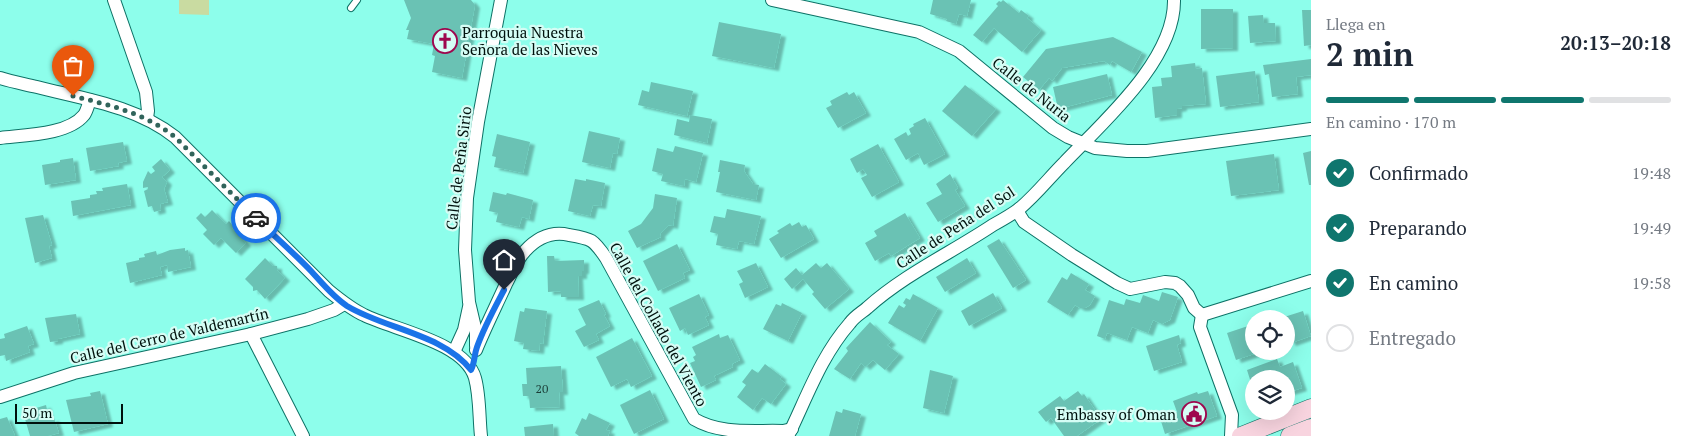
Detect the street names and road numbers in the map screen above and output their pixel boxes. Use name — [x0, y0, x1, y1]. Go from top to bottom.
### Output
street label: Calle de Nuria — [989, 52, 1076, 126]
street label: Calle de Peña Sirio — [441, 105, 475, 231]
street label: Calle de Peña del Sol — [892, 181, 1018, 273]
street label: Calle del Collado del Viento — [605, 238, 713, 410]
street label: Calle del Cerro de Valdemartín — [68, 302, 270, 368]

